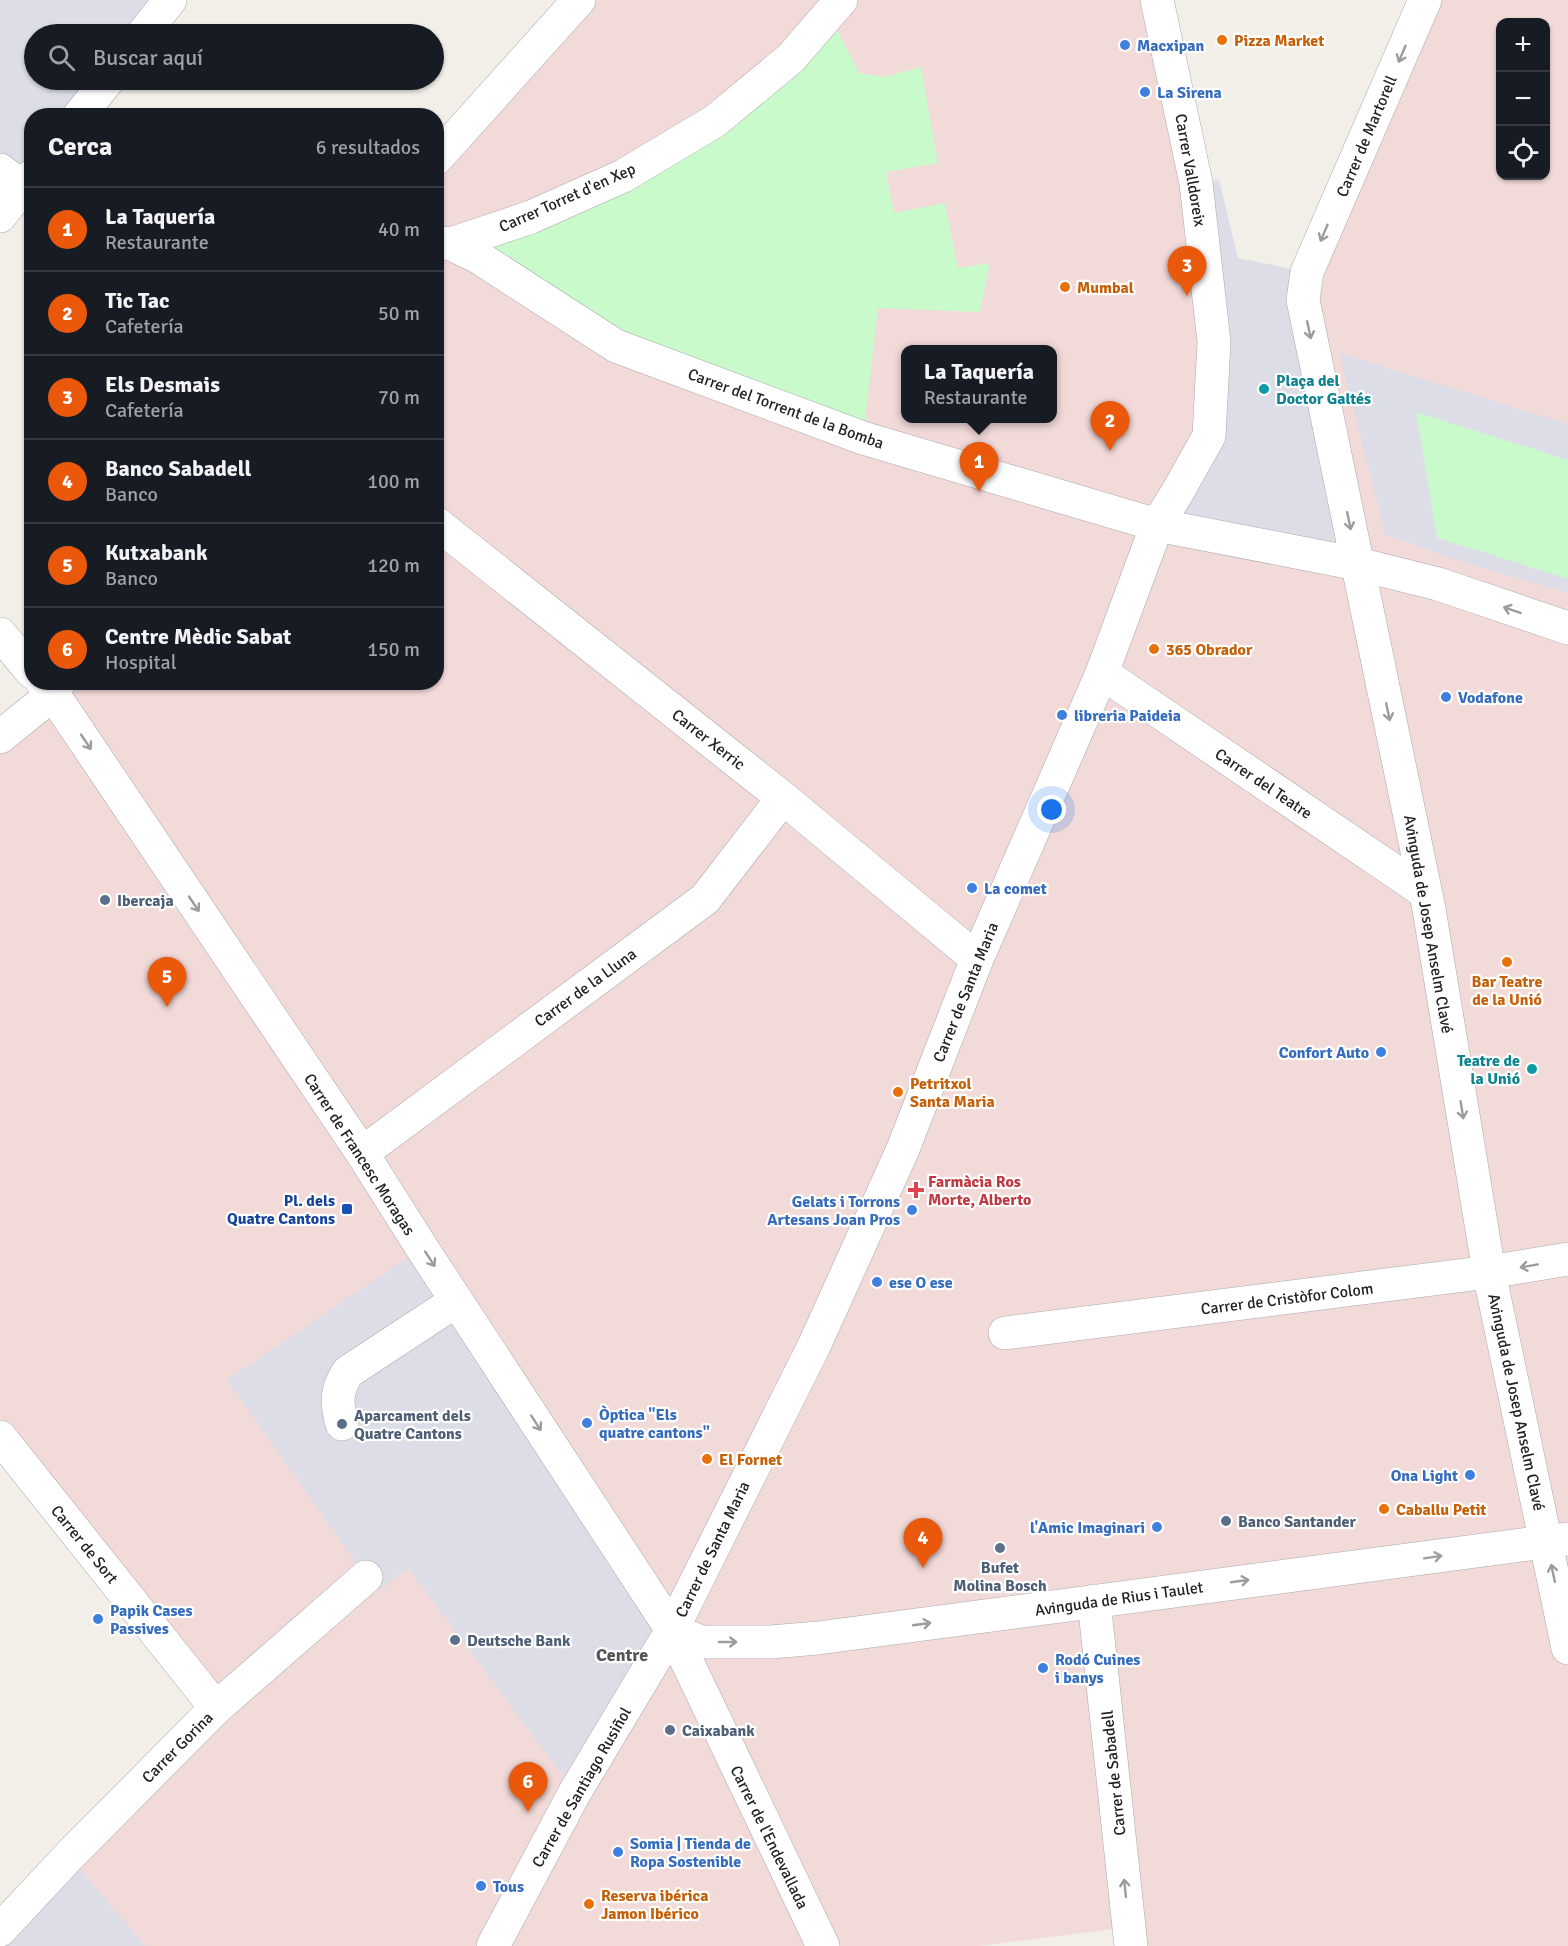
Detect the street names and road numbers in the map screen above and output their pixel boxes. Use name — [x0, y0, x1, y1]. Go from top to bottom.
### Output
street label: Carrer de Martorell — [1332, 72, 1402, 200]
street label: Carrer Valldoreix — [1170, 112, 1210, 229]
street label: Carrer Torret d'en Xep — [496, 159, 639, 237]
street label: Carrer del Torrent de la Bomba — [685, 364, 886, 454]
street label: Carrer Xerric — [668, 705, 749, 775]
street label: Carrer del Teatre — [1211, 744, 1316, 824]
street label: Avinguda de Josep Anselm Clavé — [1399, 813, 1457, 1035]
street label: Carrer de Santa Maria — [929, 919, 1003, 1065]
street label: Carrer de la Lluna — [531, 944, 640, 1032]
street label: Carrer de Francesc Moragas — [299, 1070, 419, 1239]
street label: Carrer de Cristòfor Colom — [1200, 1278, 1375, 1320]
street label: Avinguda de Josep Anselm Clavé — [1483, 1292, 1549, 1513]
street label: Carrer de Santa Maria — [671, 1478, 755, 1621]
street label: Carrer de Sort — [46, 1501, 122, 1588]
street label: Avinguda de Rius i Taulet — [1034, 1577, 1205, 1621]
street label: Carrer de Santiago Rusiñol — [528, 1704, 636, 1871]
street label: Carrer Gorina — [138, 1708, 217, 1787]
street label: Carrer de Sabadell — [1097, 1709, 1131, 1836]
street label: Carrer de l'Endevallada — [726, 1762, 813, 1913]

